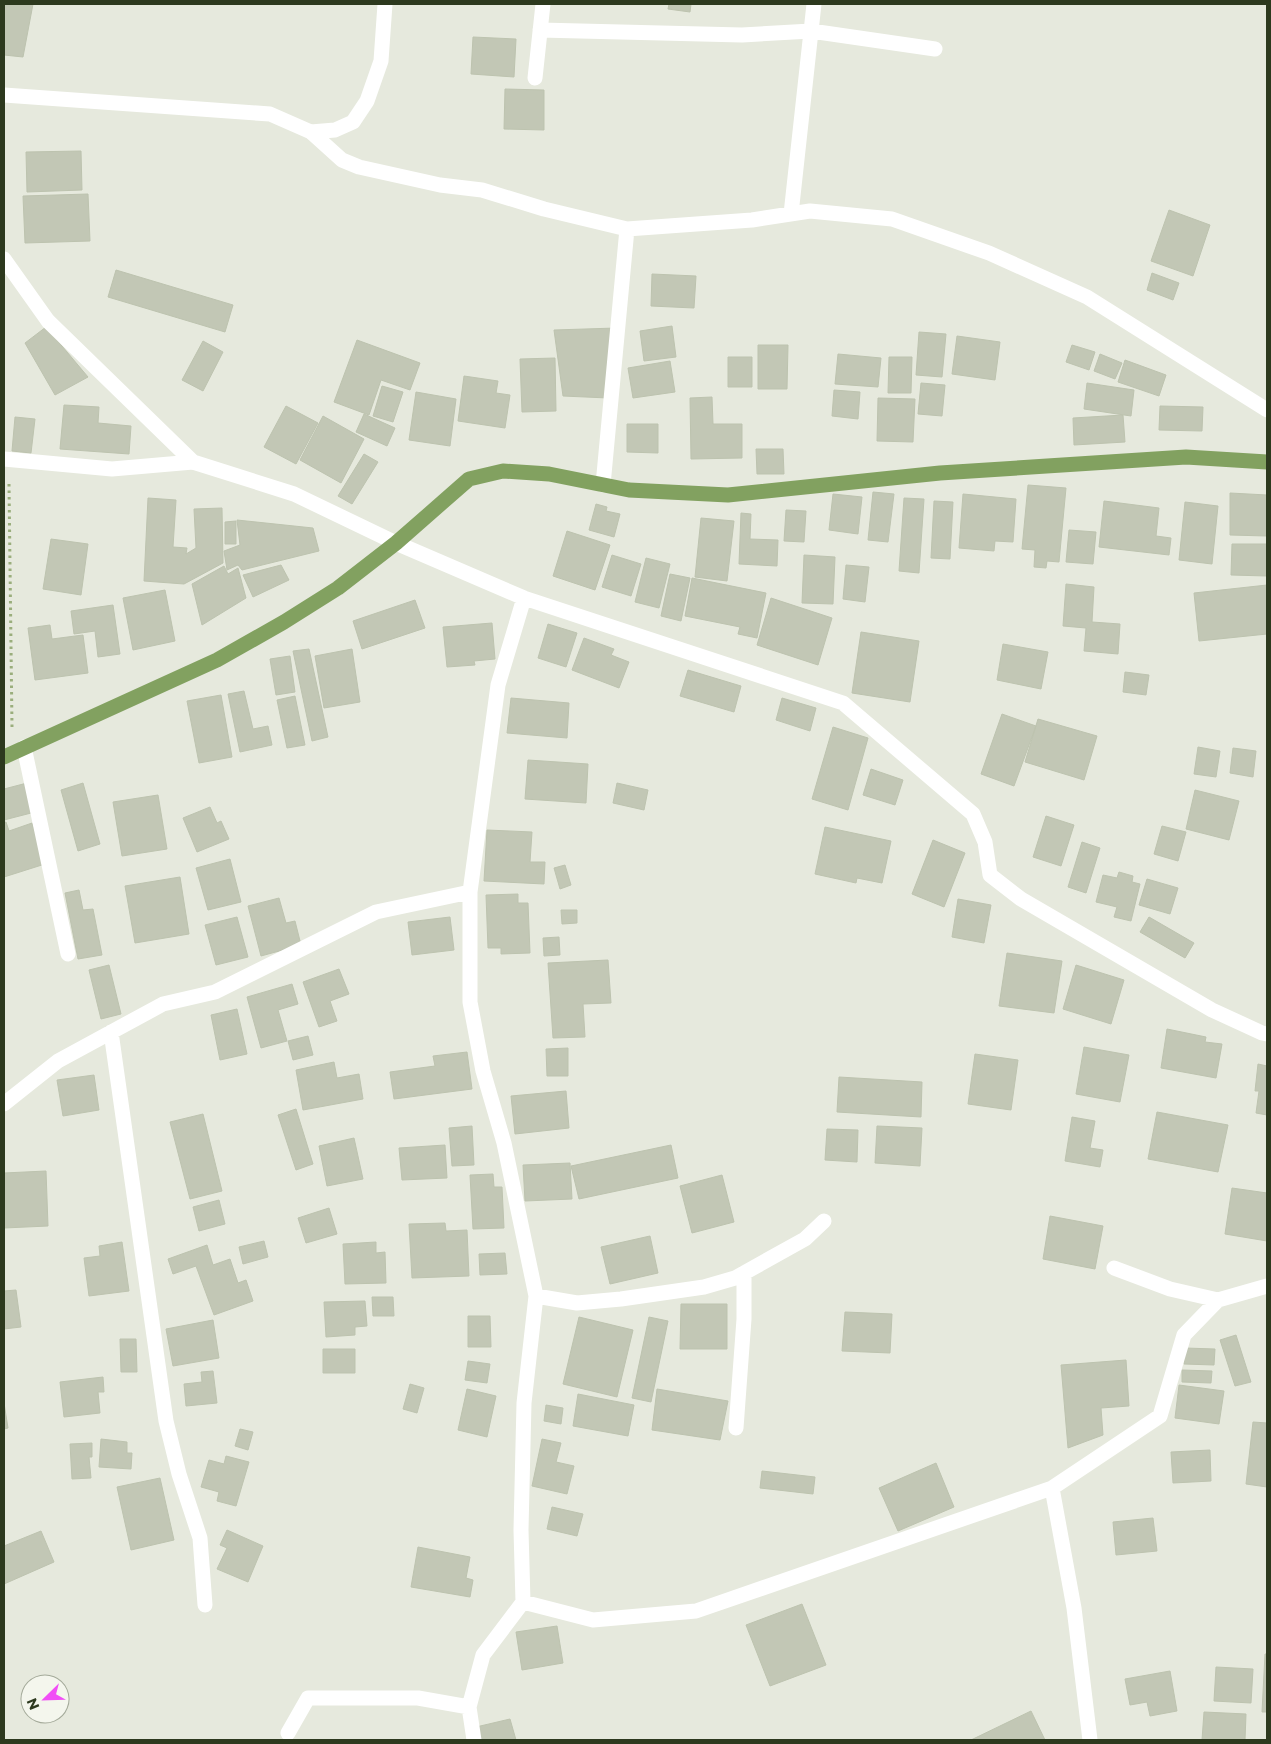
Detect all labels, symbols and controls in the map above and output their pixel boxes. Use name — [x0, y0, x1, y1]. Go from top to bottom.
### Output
north arrow — [20, 1674, 70, 1724]
text: N — [23, 1695, 44, 1713]

